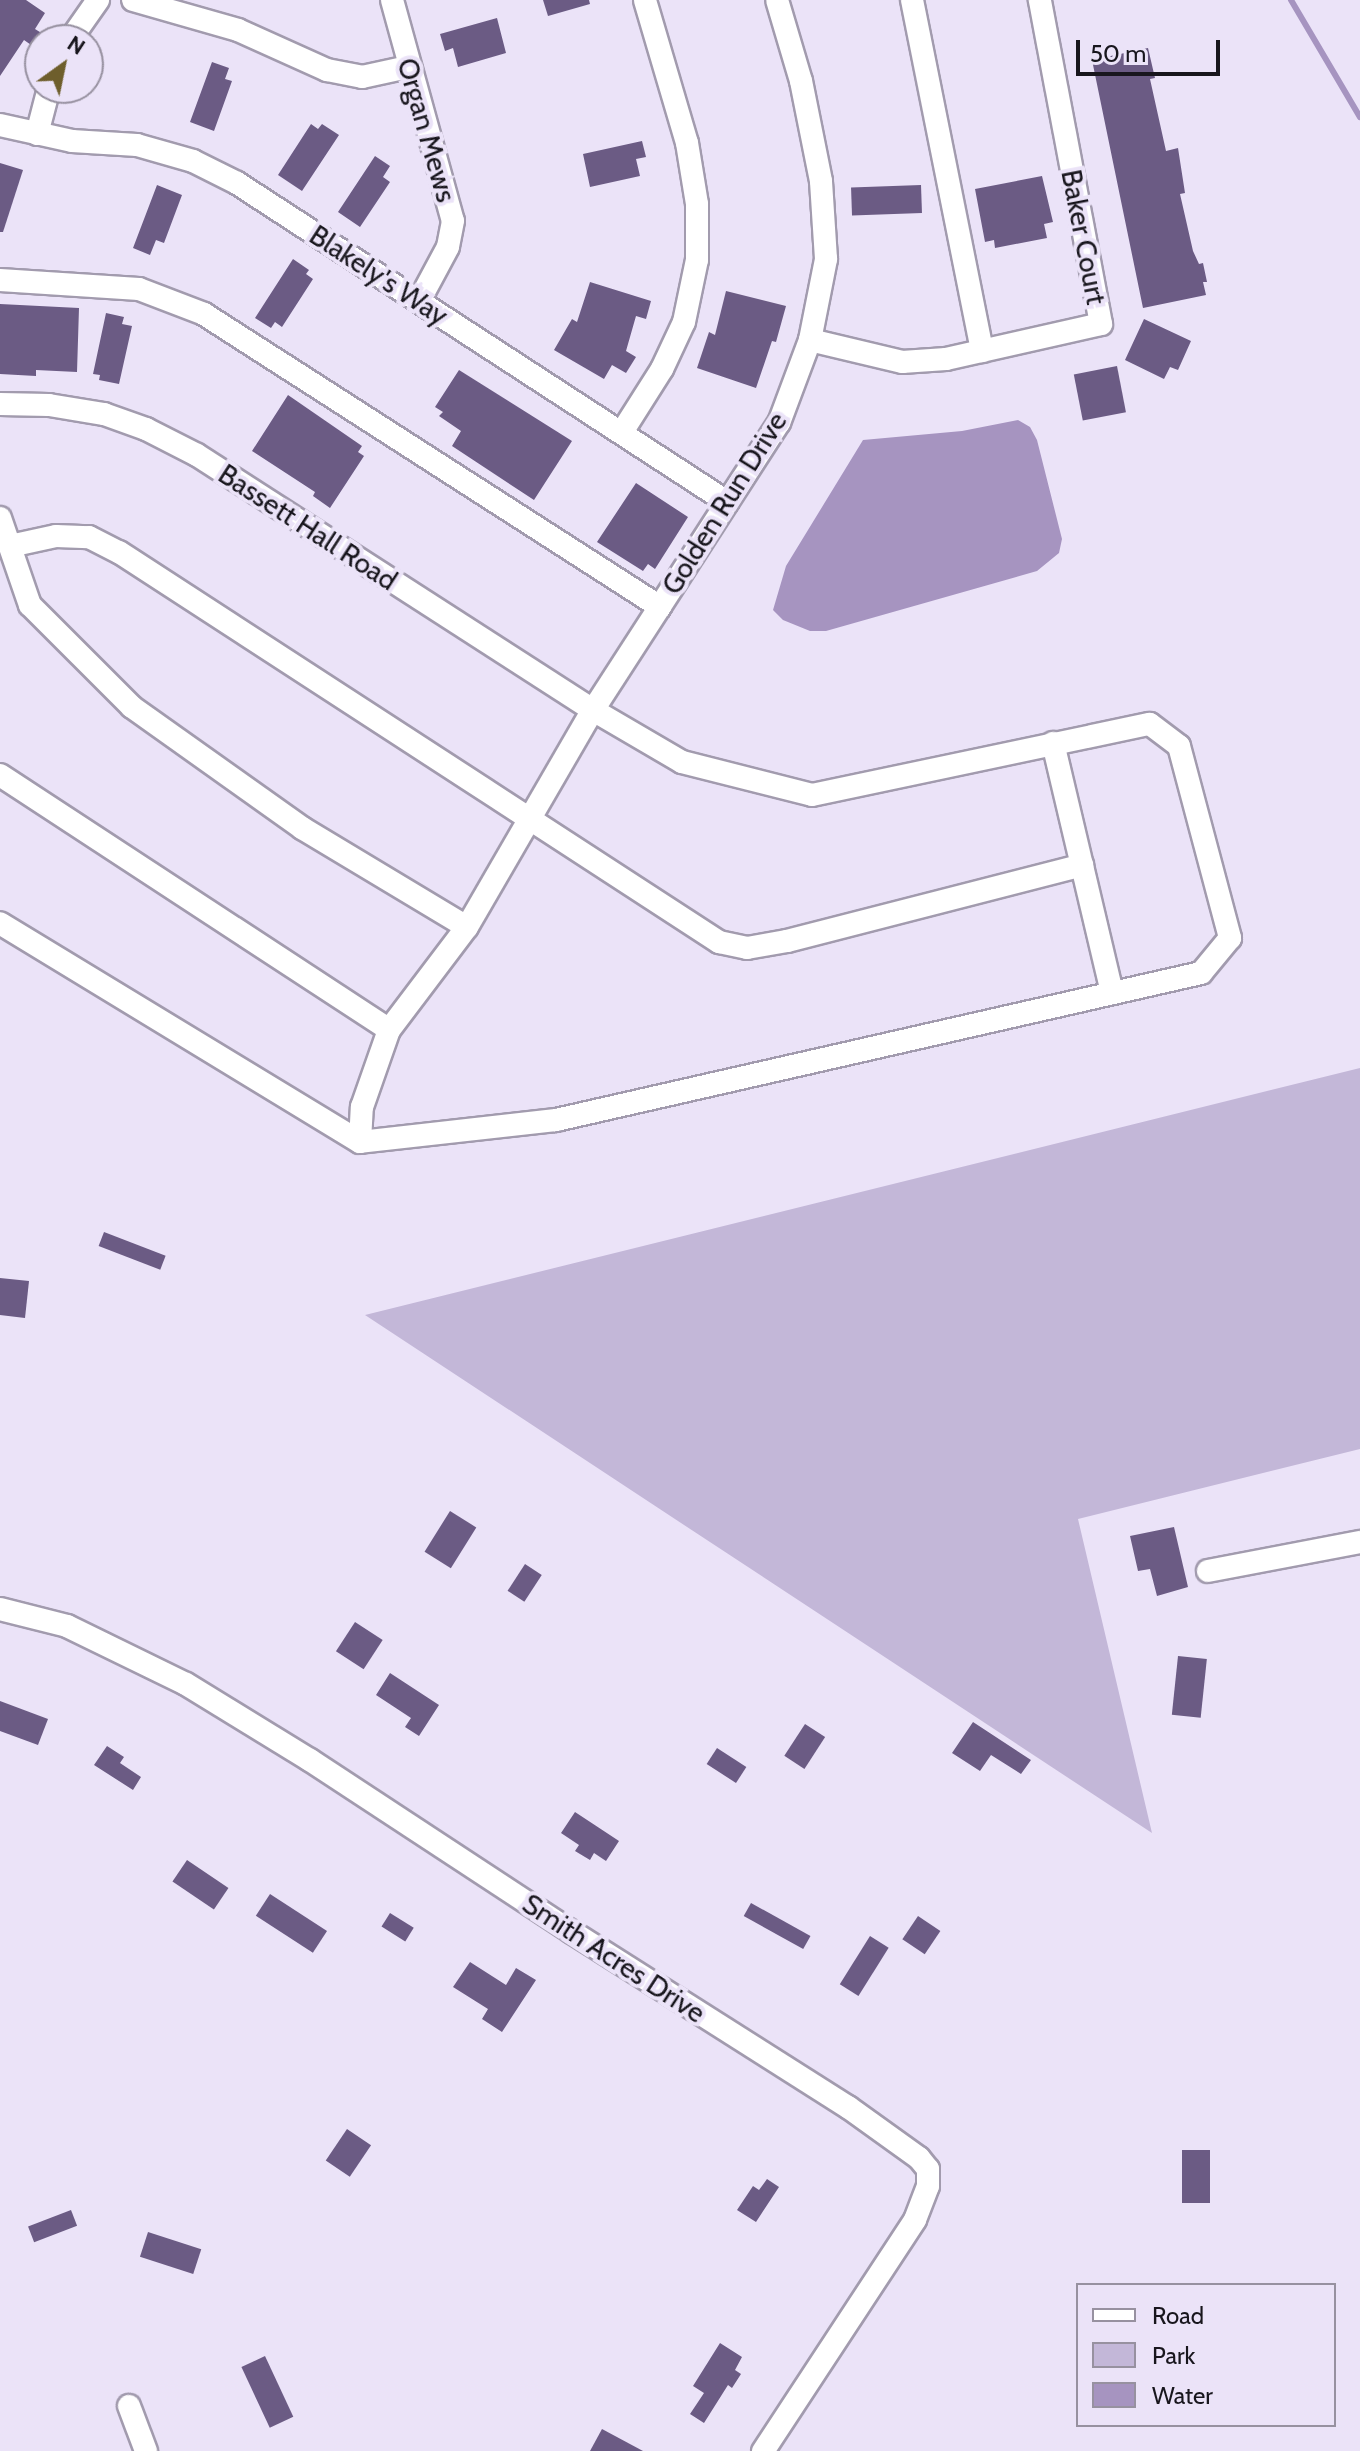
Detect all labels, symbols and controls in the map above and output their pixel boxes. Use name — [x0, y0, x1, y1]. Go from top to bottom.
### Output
north arrow — [24, 24, 104, 104]
scale bar — [1080, 24, 1224, 74]
text: N — [62, 30, 90, 61]
text: 50 m — [1090, 39, 1146, 68]
street label: Organ Mews — [390, 54, 464, 206]
street label: Baker Court — [1054, 167, 1114, 307]
street label: Blakely's Way — [304, 218, 454, 332]
street label: Golden Run Drive — [655, 406, 793, 600]
street label: Bassett Hall Road — [212, 457, 404, 597]
street label: Smith Acres Drive — [516, 1887, 712, 2029]
legend — [1076, 2283, 1336, 2427]
text: Road — [1152, 2301, 1204, 2330]
text: Park — [1152, 2341, 1195, 2370]
text: Water — [1152, 2381, 1213, 2410]

